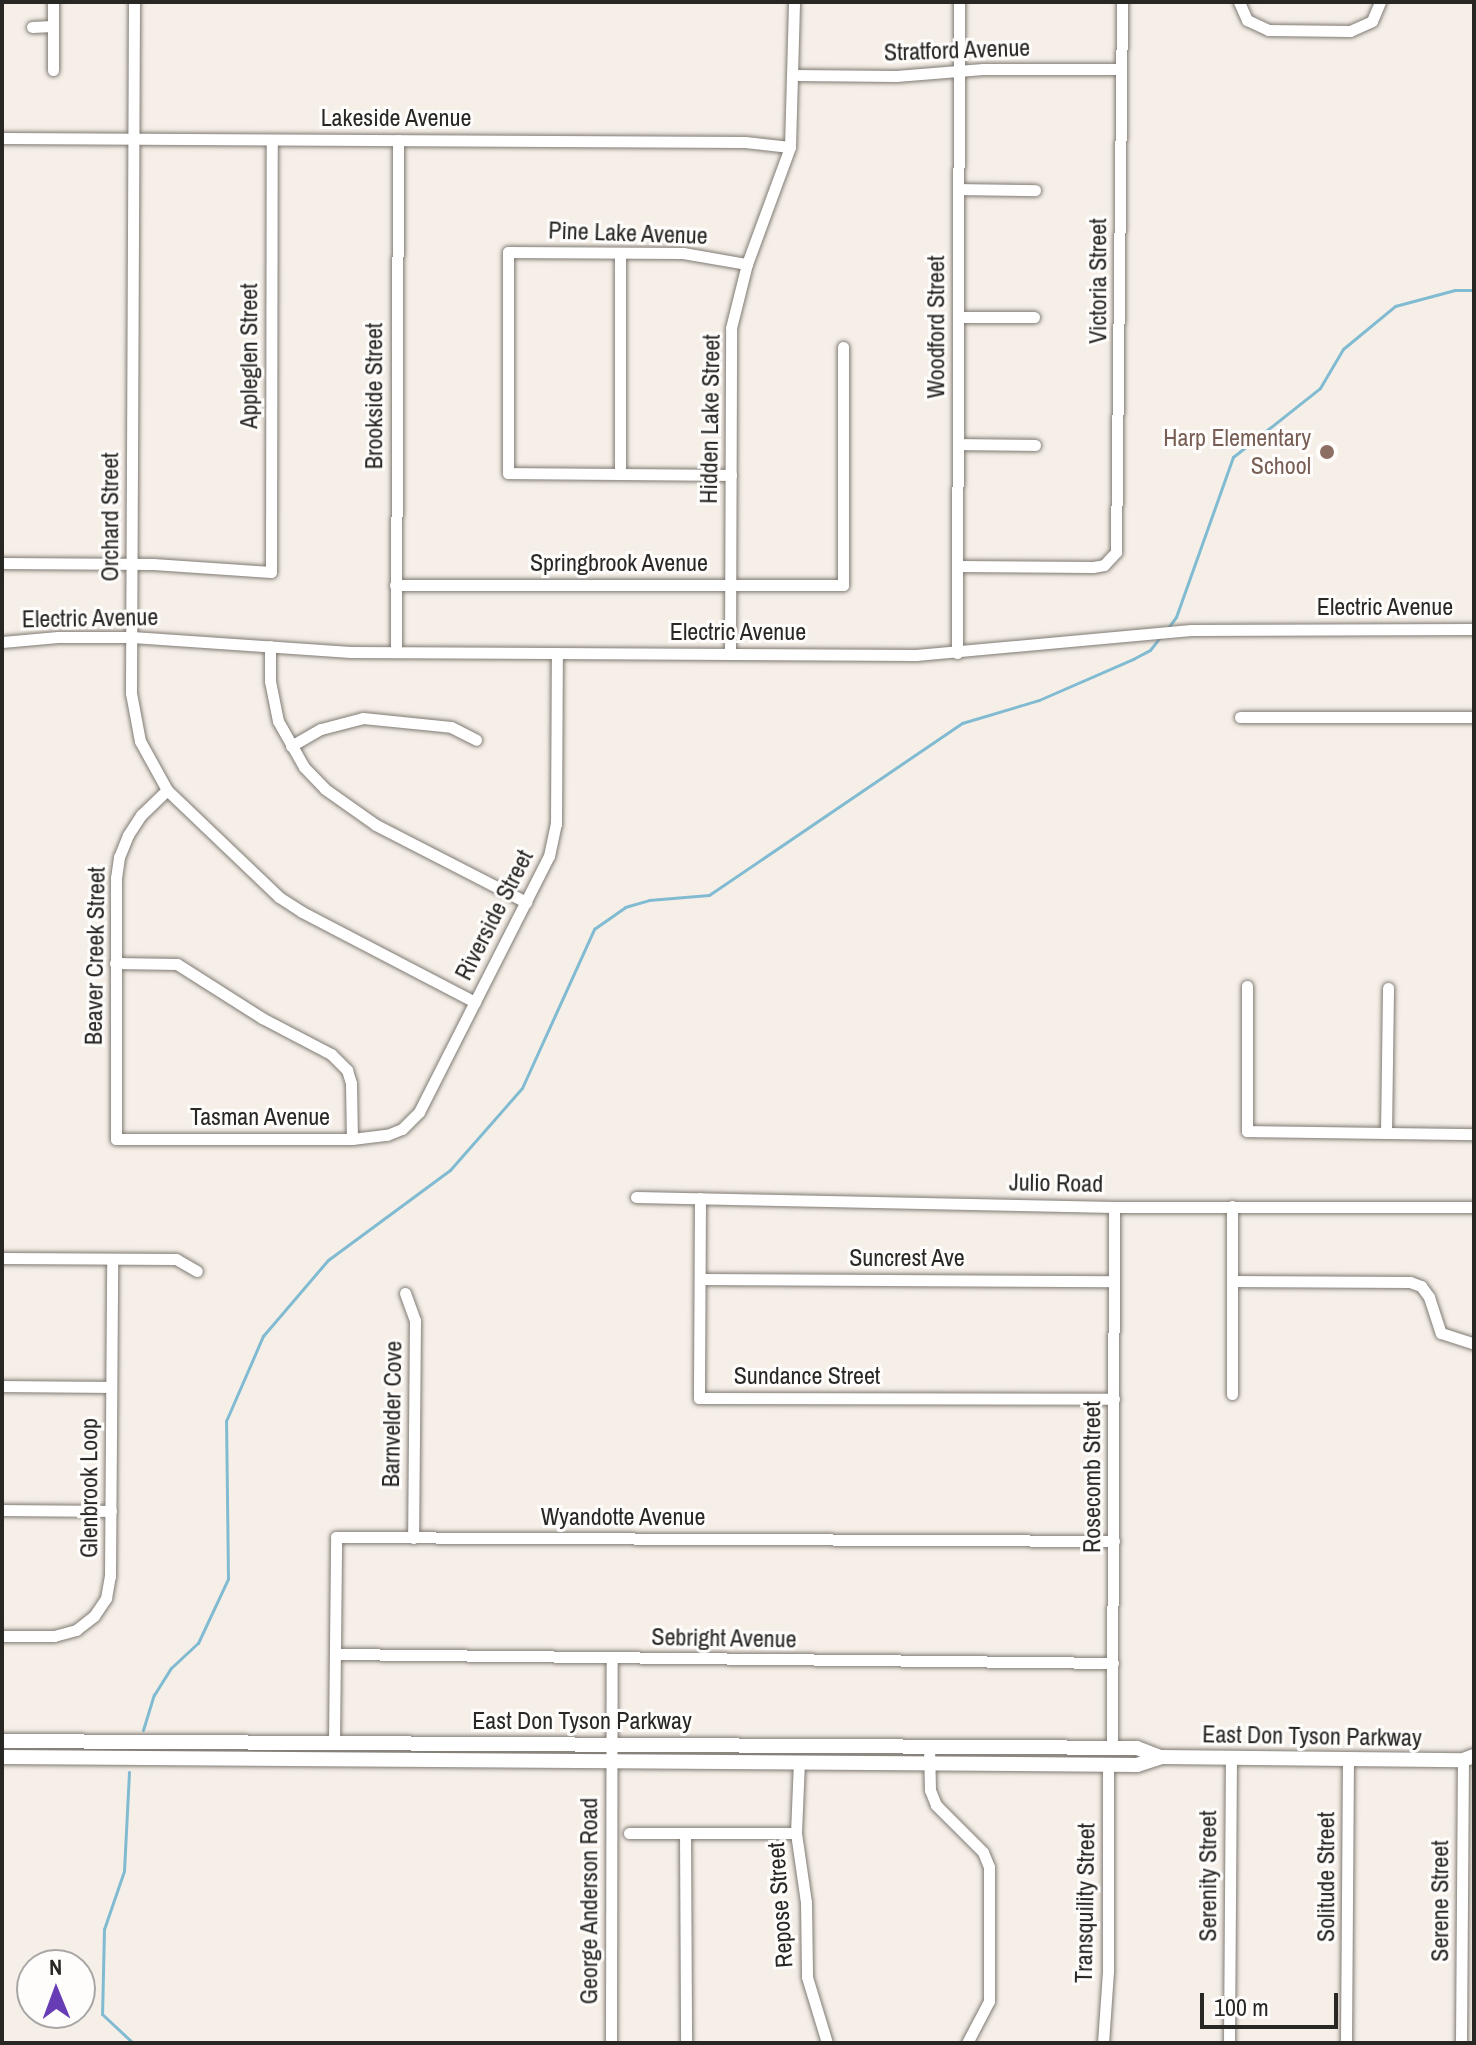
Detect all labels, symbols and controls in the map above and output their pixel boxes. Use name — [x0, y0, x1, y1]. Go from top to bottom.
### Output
street label: Stratford Avenue — [883, 33, 1031, 67]
street label: Lakeside Avenue — [320, 104, 472, 132]
street label: Pine Lake Avenue — [547, 216, 709, 250]
street label: Victoria Street — [1084, 218, 1112, 344]
street label: Woodford Street — [922, 256, 950, 398]
street label: Appleglen Street — [235, 283, 263, 429]
street label: Brookside Street — [360, 323, 388, 469]
street label: Hidden Lake Street — [694, 334, 726, 504]
place label: Harp Elementary School — [1163, 424, 1311, 480]
marker: Harp Elementary School — [1318, 443, 1336, 461]
street label: Orchard Street — [96, 452, 124, 582]
street label: Springbrook Avenue — [529, 549, 709, 577]
street label: Electric Avenue — [1316, 593, 1454, 621]
street label: Electric Avenue — [21, 602, 159, 634]
street label: Electric Avenue — [669, 618, 807, 646]
street label: Riverside Street — [449, 845, 539, 985]
street label: Beaver Creek Street — [79, 867, 111, 1045]
street label: Tasman Avenue — [189, 1103, 331, 1131]
street label: Julio Road — [1009, 1168, 1103, 1198]
street label: Suncrest Ave — [849, 1244, 965, 1272]
street label: Barnvelder Cove — [376, 1340, 408, 1488]
street label: Sundance Street — [734, 1362, 880, 1390]
street label: Rosecomb Street — [1078, 1401, 1106, 1553]
street label: Glenbrook Loop — [75, 1418, 103, 1558]
street label: Wyandotte Avenue — [540, 1503, 706, 1531]
street label: Sebright Avenue — [651, 1622, 797, 1654]
street label: East Don Tyson Parkway — [472, 1707, 692, 1735]
street label: East Don Tyson Parkway — [1202, 1720, 1422, 1752]
street label: George Anderson Road — [575, 1797, 603, 2005]
street label: Serenity Street — [1194, 1810, 1222, 1942]
street label: Solitude Street — [1312, 1812, 1340, 1942]
street label: Transquility Street — [1069, 1823, 1101, 1983]
street label: Serene Street — [1426, 1840, 1454, 1962]
street label: Repose Street — [761, 1841, 799, 1969]
north arrow — [16, 1949, 96, 2029]
text: N — [49, 1952, 62, 1982]
scale bar — [1204, 1977, 1342, 2027]
text: 100 m — [1214, 1991, 1269, 2023]

